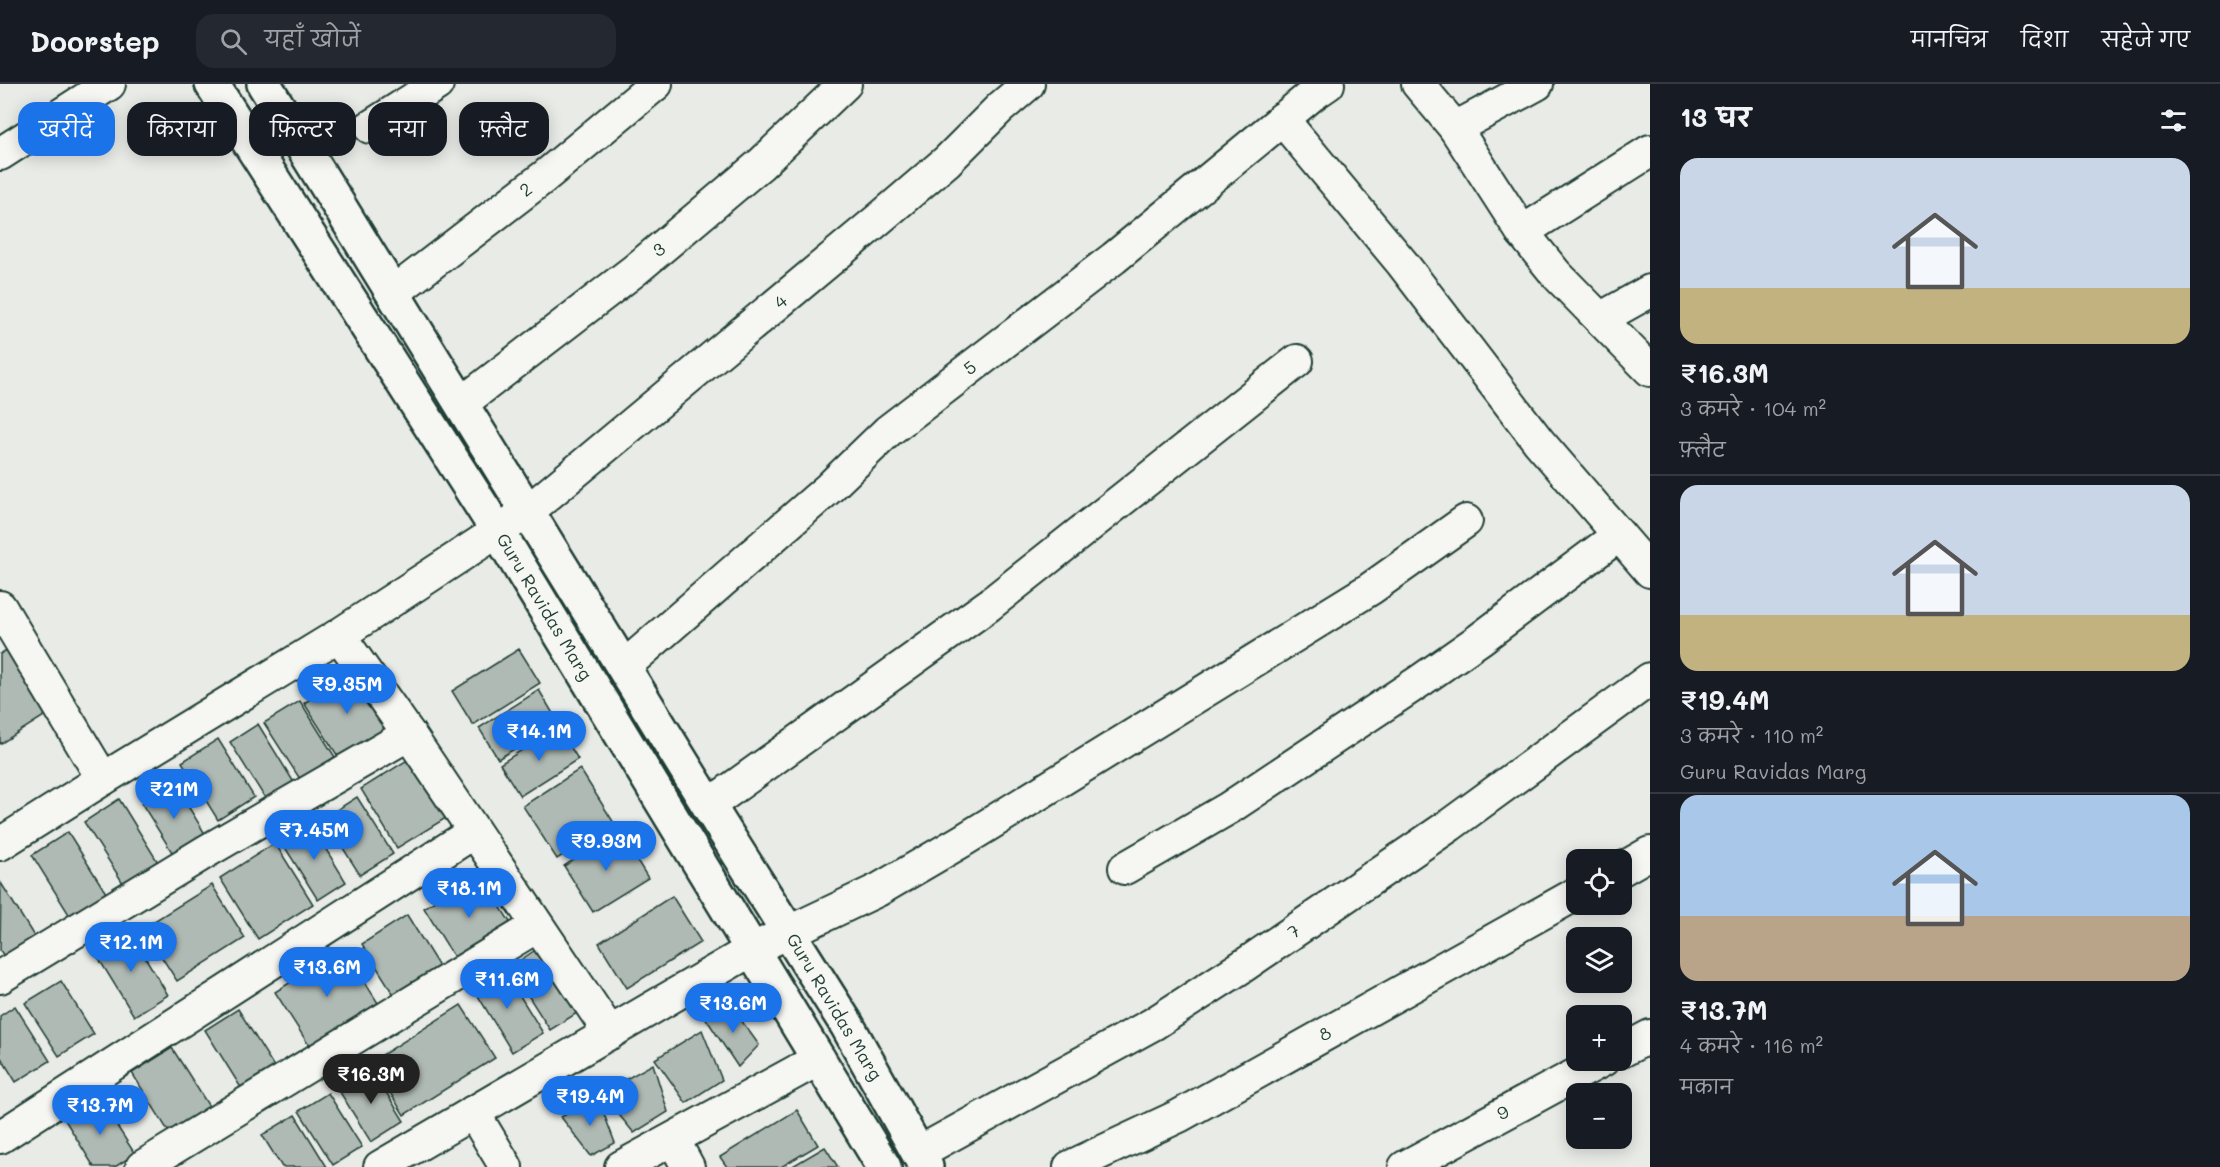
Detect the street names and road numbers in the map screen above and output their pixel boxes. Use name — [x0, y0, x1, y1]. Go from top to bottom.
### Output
street label: 2 — [514, 177, 537, 202]
street label: 3 — [647, 237, 670, 262]
street label: 4 — [769, 288, 792, 314]
street label: 5 — [958, 354, 981, 380]
street label: Guru Ravidas Marg — [491, 528, 598, 685]
street label: 7 — [1283, 918, 1304, 944]
street label: Guru Ravidas Marg — [781, 928, 888, 1085]
street label: 8 — [1314, 1020, 1335, 1046]
street label: 9 — [1492, 1099, 1513, 1125]

